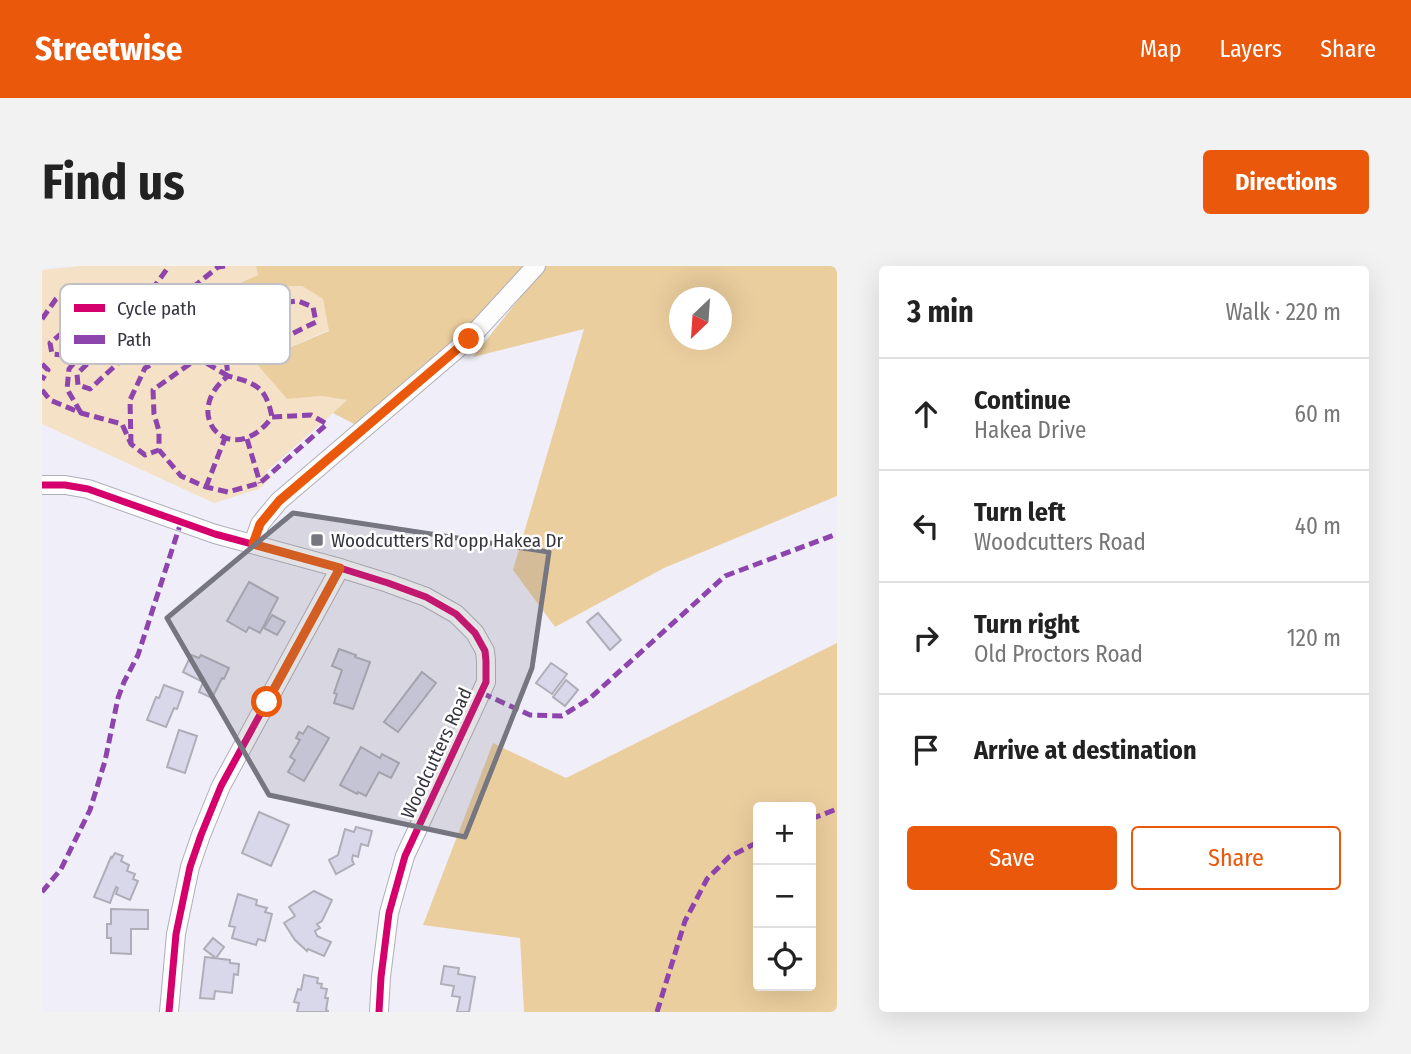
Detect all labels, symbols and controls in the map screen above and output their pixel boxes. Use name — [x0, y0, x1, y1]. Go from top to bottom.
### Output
text: Streetwise — [35, 29, 182, 69]
text: Map — [1140, 35, 1182, 63]
text: Layers — [1220, 35, 1282, 63]
text: Share — [1320, 35, 1376, 63]
button: Directions — [1203, 150, 1369, 214]
text: Find us — [42, 153, 185, 212]
legend — [60, 284, 290, 364]
north arrow — [669, 287, 732, 350]
text: 3 min — [907, 294, 974, 330]
text: Cycle path — [117, 297, 196, 320]
text: Walk · 220 m — [1226, 298, 1341, 326]
route end — [453, 323, 484, 354]
text: Path — [117, 328, 152, 351]
text: Continue — [974, 385, 1071, 416]
icon: ahead — [907, 395, 945, 433]
text: 60 m — [1295, 400, 1341, 428]
text: Hakea Drive — [974, 416, 1086, 444]
text: Turn left — [974, 497, 1066, 528]
icon: left — [907, 507, 945, 545]
text: 40 m — [1295, 512, 1341, 540]
text: Woodcutters Road — [974, 528, 1146, 556]
place label: Woodcutters Rd opp Hakea Dr — [331, 529, 564, 552]
marker: Woodcutters Rd opp Hakea Dr — [309, 532, 325, 548]
text: Turn right — [974, 609, 1080, 640]
icon: right — [907, 619, 945, 657]
text: 120 m — [1287, 624, 1341, 652]
text: Old Proctors Road — [974, 640, 1143, 668]
street label: Woodcutters Road — [396, 684, 477, 822]
route start — [251, 686, 282, 717]
icon: arrive — [907, 731, 945, 769]
text: Arrive at destination — [974, 735, 1197, 766]
map controls — [753, 802, 816, 991]
button: + — [753, 802, 816, 865]
button: Save — [907, 826, 1117, 890]
button: Share — [1131, 826, 1341, 890]
button: − — [753, 865, 816, 928]
button: locate — [753, 928, 816, 991]

